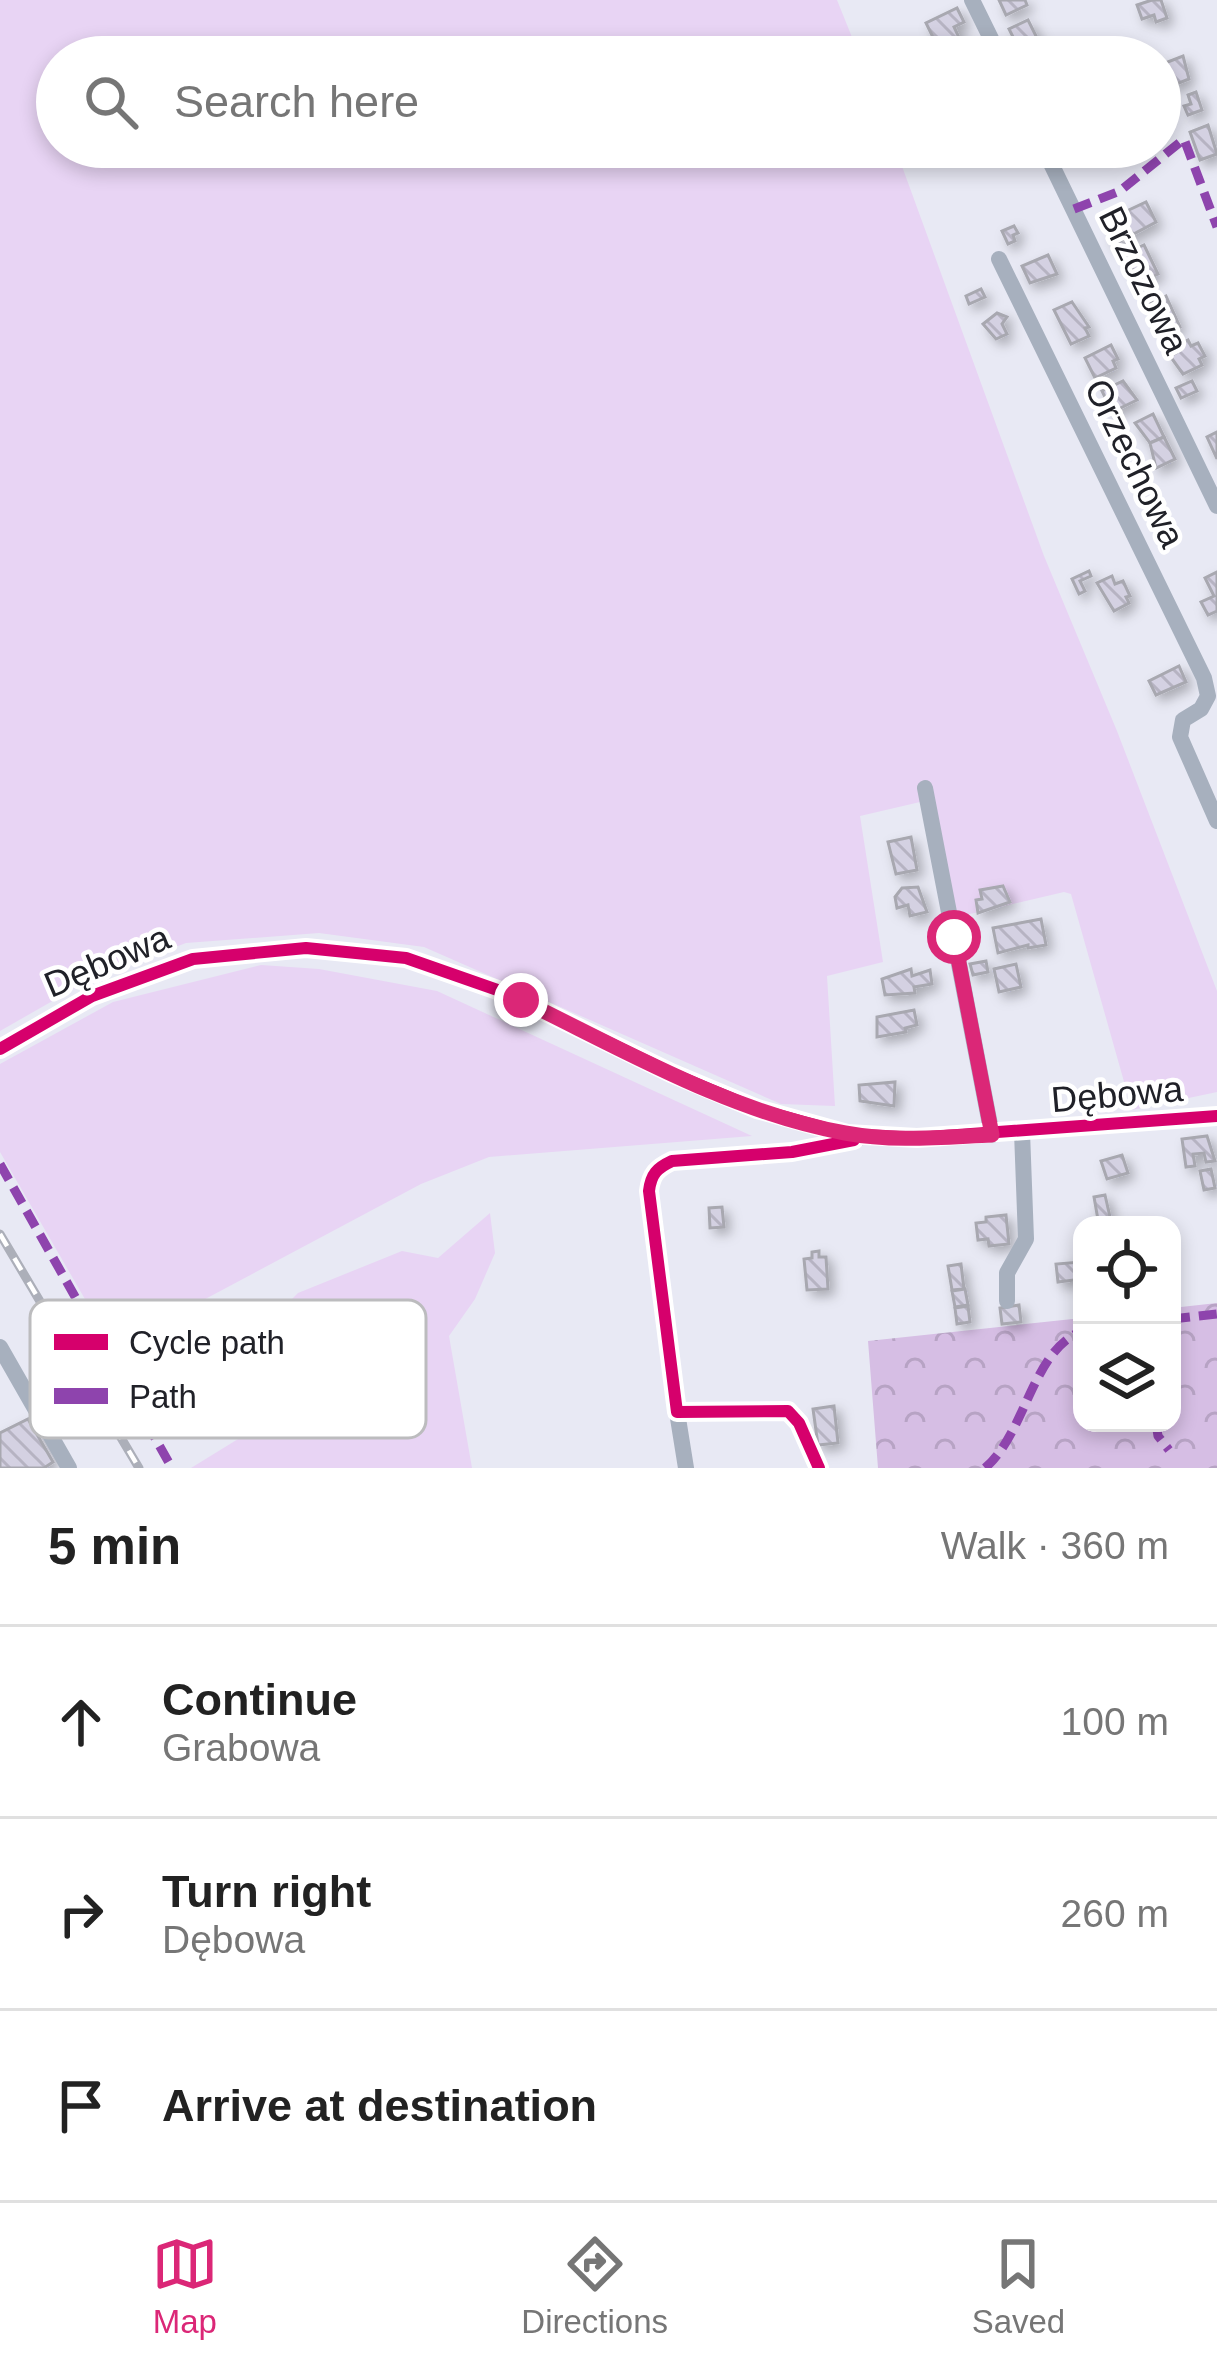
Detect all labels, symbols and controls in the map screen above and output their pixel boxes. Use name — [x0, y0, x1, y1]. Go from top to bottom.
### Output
search box — [36, 36, 1181, 168]
icon: search — [78, 69, 144, 135]
text: Search here — [174, 76, 419, 127]
street label: Brzozowa — [1091, 200, 1197, 361]
street label: Orzechowa — [1077, 372, 1194, 555]
route start — [927, 910, 981, 964]
street label: Dębowa — [38, 916, 177, 1006]
route end — [494, 973, 548, 1027]
street label: Dębowa — [1049, 1068, 1186, 1120]
map controls — [1073, 1216, 1181, 1432]
button: locate — [1073, 1216, 1181, 1324]
legend — [30, 1300, 426, 1438]
text: Cycle path — [129, 1324, 285, 1361]
button: layers — [1073, 1324, 1181, 1432]
text: Path — [129, 1378, 197, 1415]
text: 5 min — [48, 1518, 181, 1575]
text: Walk · 360 m — [941, 1524, 1169, 1567]
text: Continue — [162, 1674, 357, 1725]
icon: ahead — [48, 1689, 114, 1755]
text: 100 m — [1061, 1700, 1169, 1743]
text: Grabowa — [162, 1726, 320, 1769]
text: Turn right — [162, 1866, 371, 1917]
icon: right — [48, 1881, 114, 1947]
text: 260 m — [1061, 1892, 1169, 1935]
text: Dębowa — [162, 1918, 305, 1961]
icon: arrive — [48, 2073, 114, 2139]
text: Arrive at destination — [162, 2080, 597, 2131]
tab: Map — [152, 2231, 218, 2341]
tab: Directions — [521, 2231, 668, 2341]
tab: Saved — [972, 2231, 1065, 2341]

